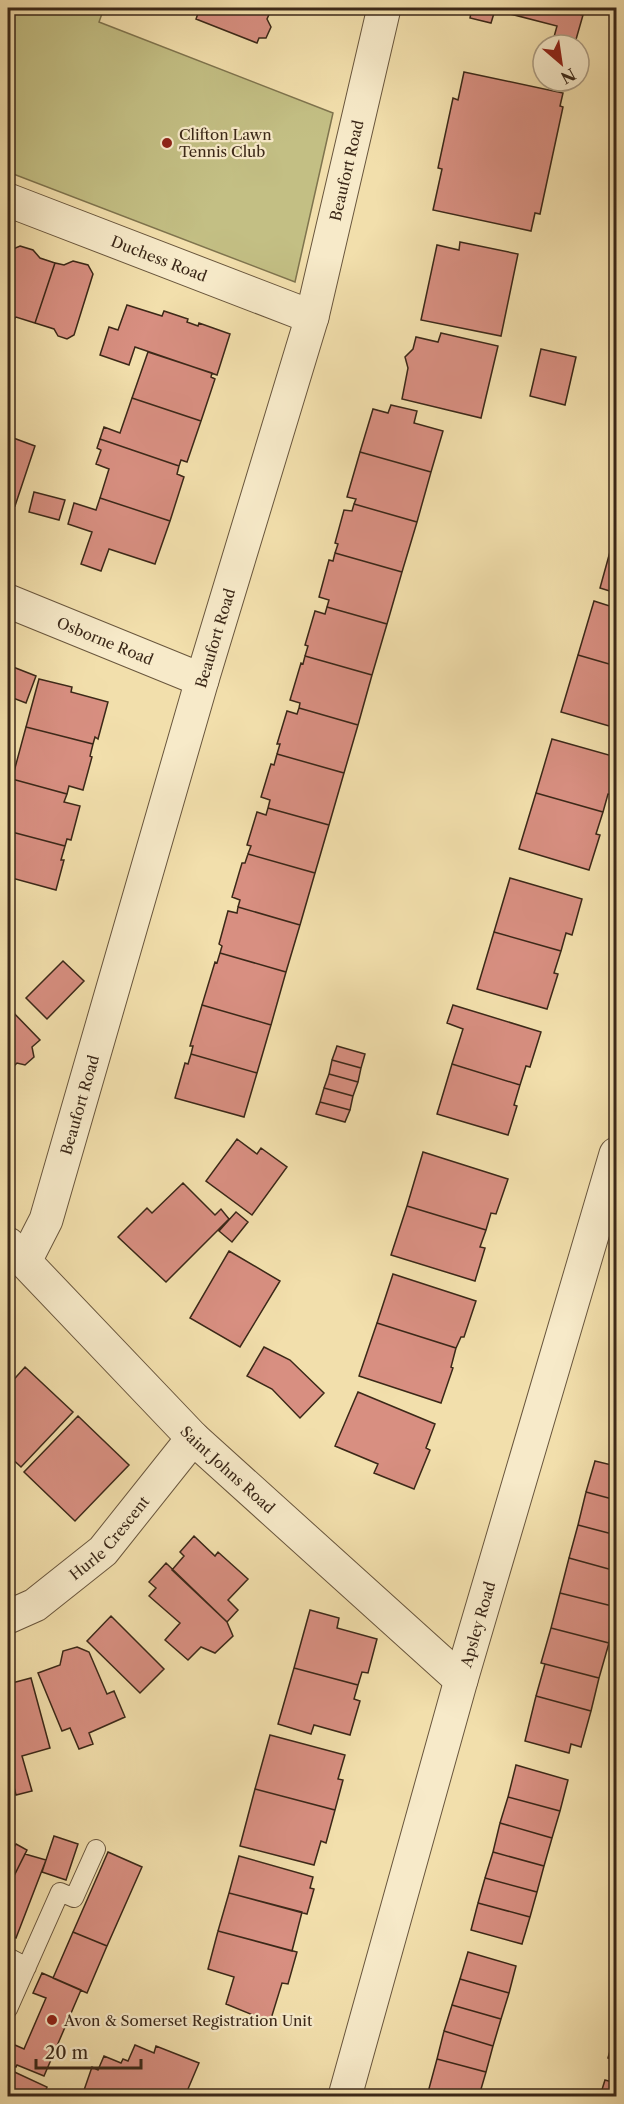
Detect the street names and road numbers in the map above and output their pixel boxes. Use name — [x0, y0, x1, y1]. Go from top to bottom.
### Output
street label: Beaufort Road — [325, 118, 367, 223]
street label: Duchess Road — [109, 231, 210, 285]
street label: Beaufort Road — [191, 586, 239, 690]
street label: Osborne Road — [54, 612, 156, 669]
street label: Beaufort Road — [56, 1053, 103, 1157]
street label: Saint Johns Road — [177, 1422, 279, 1517]
street label: Hurle Crescent — [65, 1491, 153, 1584]
street label: Apsley Road — [456, 1579, 499, 1670]

